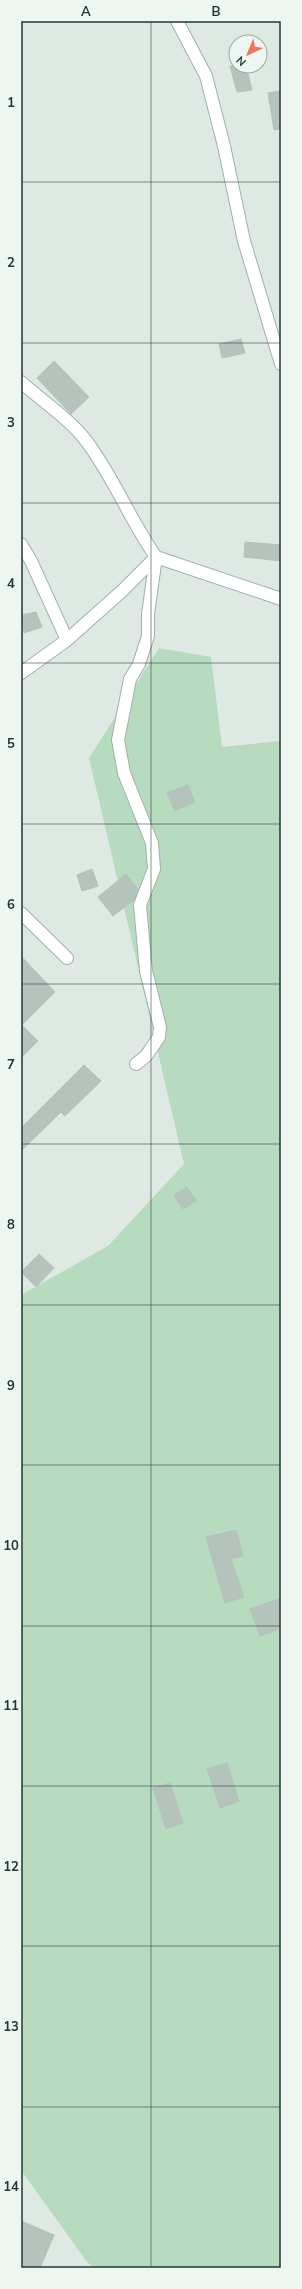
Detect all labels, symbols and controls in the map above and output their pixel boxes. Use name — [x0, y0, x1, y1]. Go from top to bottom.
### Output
text: A — [81, 3, 91, 19]
text: B — [212, 3, 221, 19]
north arrow — [228, 34, 268, 74]
text: N — [233, 53, 249, 69]
text: 1 — [7, 94, 15, 110]
text: 2 — [7, 254, 15, 270]
text: 3 — [7, 414, 15, 430]
text: 4 — [7, 575, 15, 591]
text: 5 — [7, 735, 15, 751]
text: 6 — [7, 896, 15, 912]
text: 7 — [7, 1056, 15, 1072]
text: 8 — [7, 1216, 15, 1232]
text: 9 — [7, 1377, 15, 1393]
text: 10 — [3, 1537, 19, 1553]
text: 11 — [3, 1697, 19, 1713]
text: 12 — [3, 1858, 19, 1874]
text: 13 — [3, 2018, 19, 2034]
text: 14 — [3, 2178, 19, 2194]

